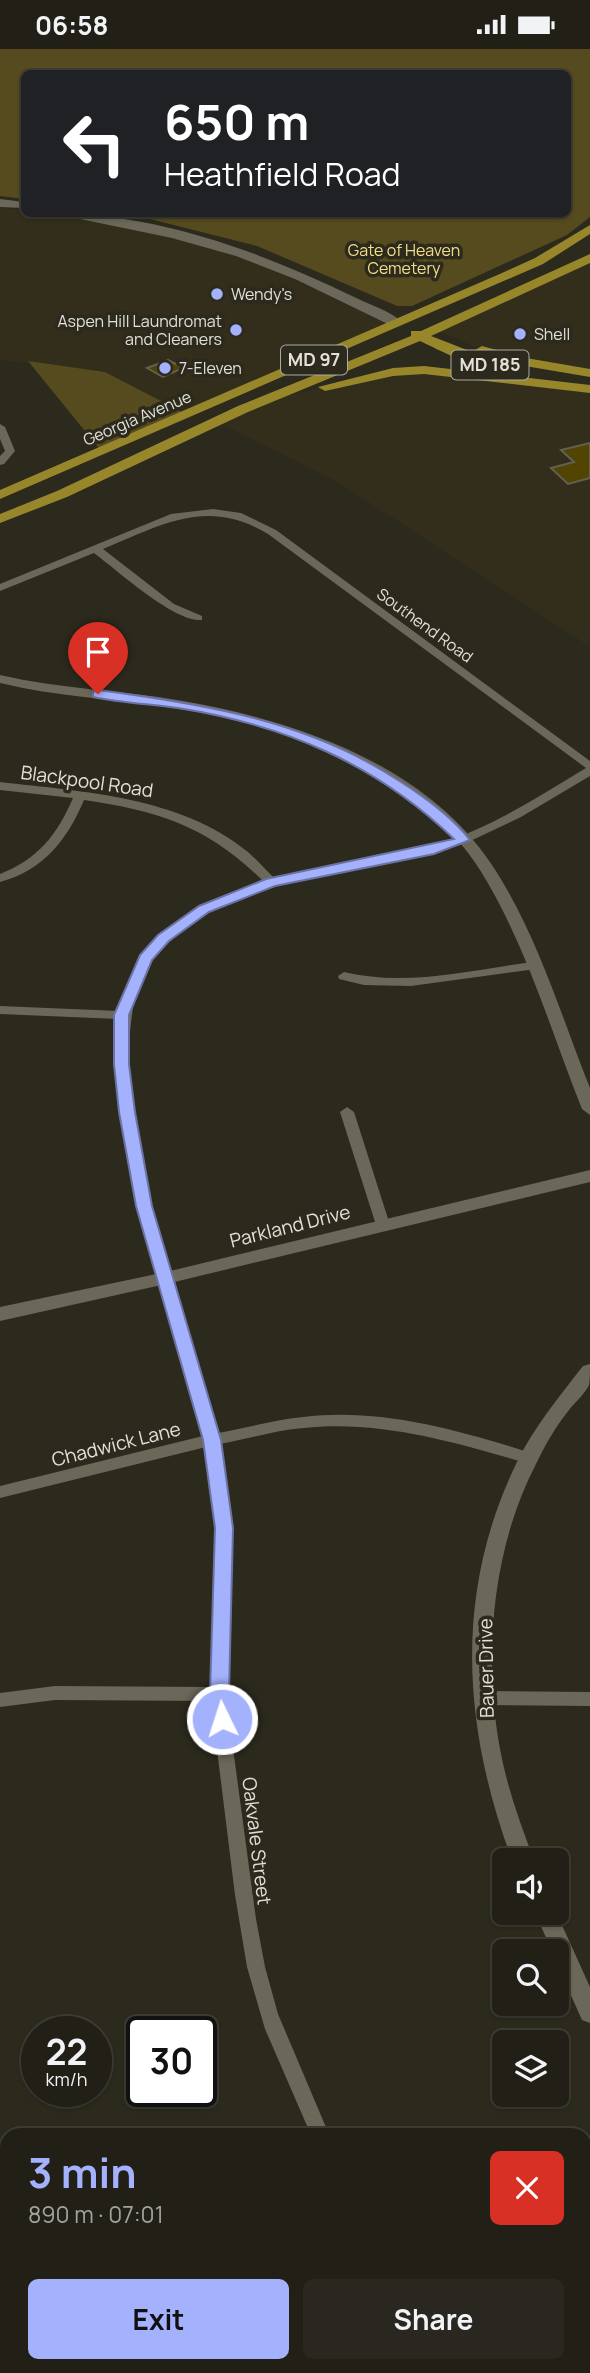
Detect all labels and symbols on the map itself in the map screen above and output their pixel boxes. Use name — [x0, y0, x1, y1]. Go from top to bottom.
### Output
park label: Gate of Heaven Cemetery — [348, 239, 460, 279]
place label: Wendy's — [231, 283, 292, 305]
marker: Wendy's — [209, 286, 225, 302]
place label: Aspen Hill Laundromat and Cleaners — [57, 310, 222, 350]
marker: Aspen Hill Laundromat and Cleaners — [228, 322, 244, 338]
place label: Shell — [534, 323, 570, 345]
marker: Shell — [512, 326, 528, 342]
road number: MD 97 — [281, 345, 347, 375]
road number: MD 185 — [452, 351, 528, 379]
place label: 7-Eleven — [179, 357, 242, 379]
marker: 7-Eleven — [157, 360, 173, 376]
street label: Georgia Avenue — [79, 385, 195, 451]
street label: Southend Road — [372, 583, 478, 667]
pin — [68, 622, 128, 694]
street label: Blackpool Road — [19, 759, 155, 803]
street label: Parkland Drive — [227, 1198, 353, 1254]
street label: Chadwick Lane — [49, 1415, 183, 1473]
street label: Bauer Drive — [472, 1618, 500, 1718]
position arrow — [185, 1682, 259, 1756]
street label: Oakvale Street — [236, 1776, 278, 1906]
speed limit sign: 30 — [126, 2016, 217, 2107]

